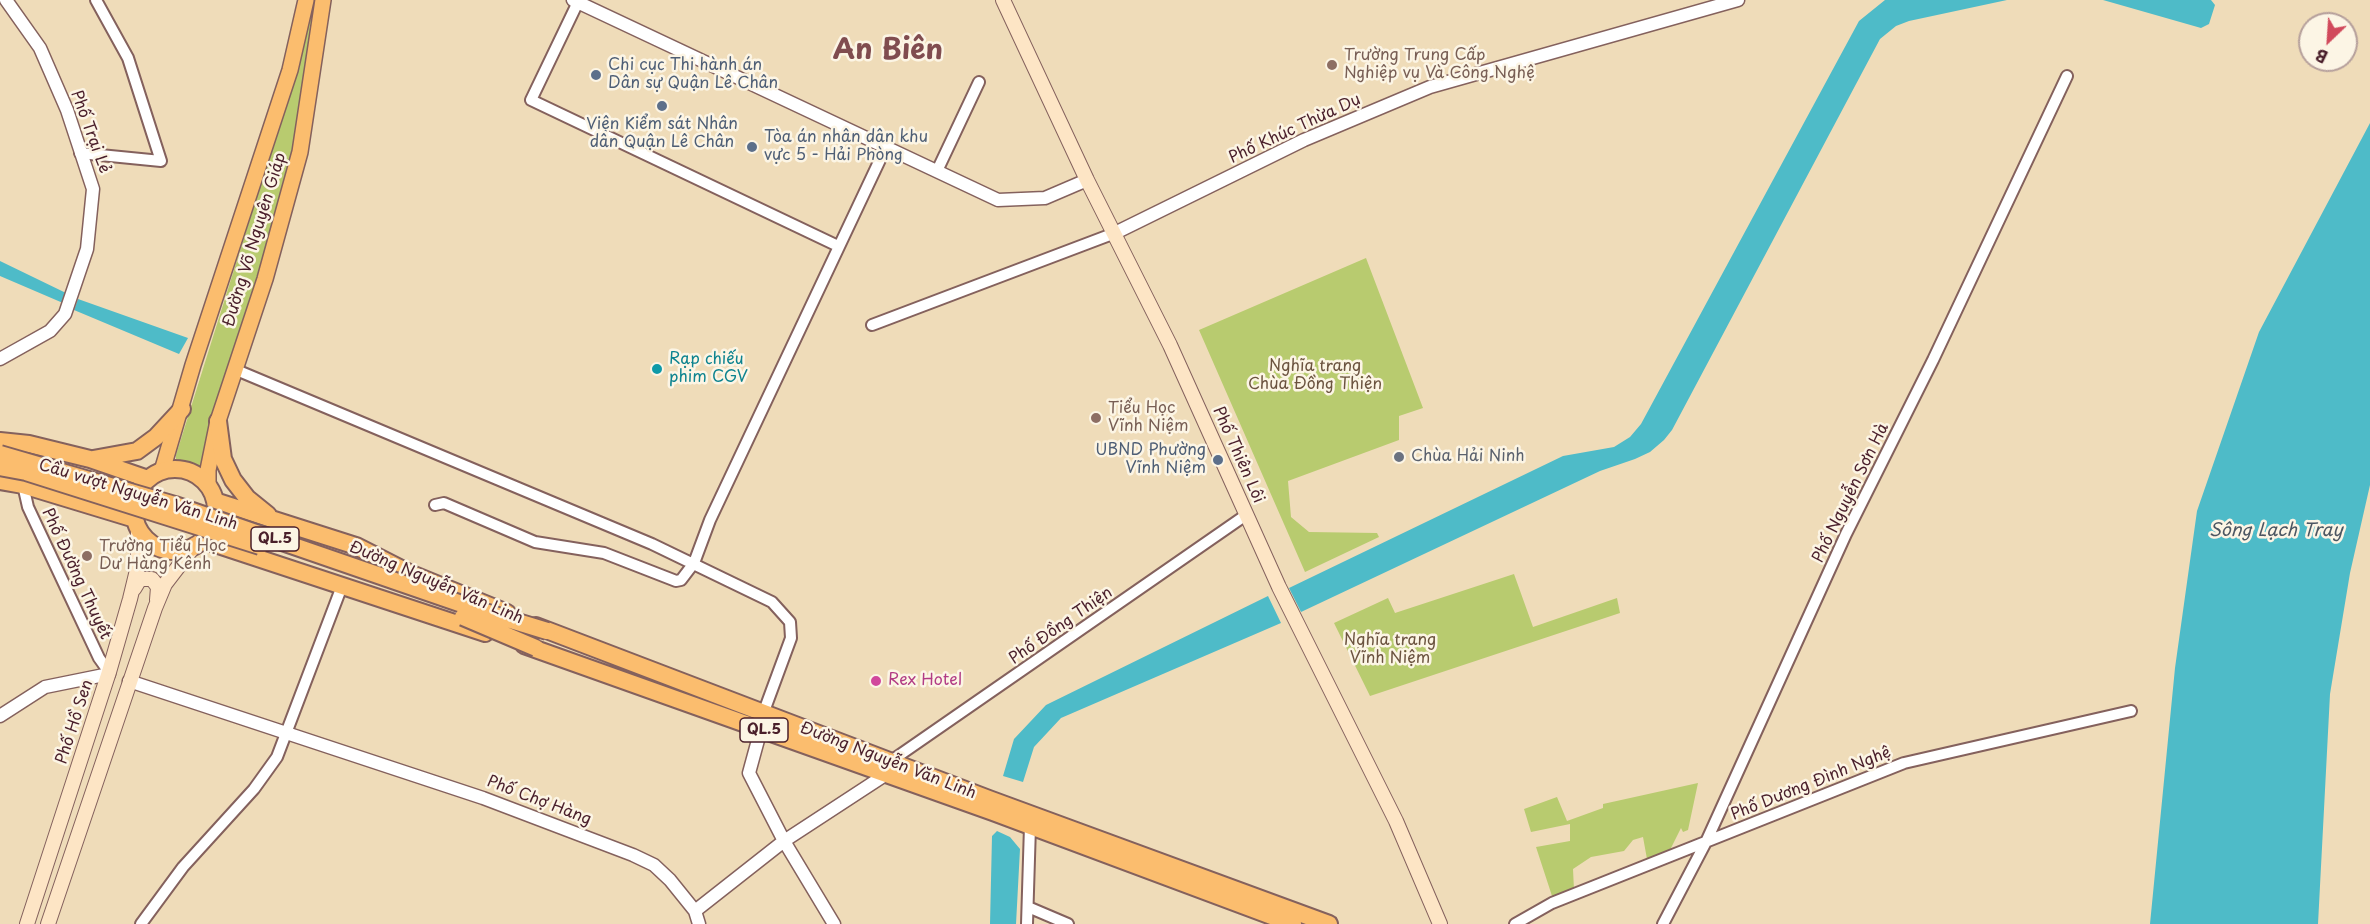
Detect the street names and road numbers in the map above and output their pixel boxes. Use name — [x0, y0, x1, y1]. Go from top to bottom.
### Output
street label: Phố Trại Lẻ — [66, 88, 114, 176]
street label: Phố Khúc Thừa Dụ — [1226, 90, 1364, 168]
street label: Đường Võ Nguyên Giáp — [219, 151, 291, 329]
street label: Phố Thiên Lôi — [1208, 404, 1268, 506]
street label: Phố Nguyễn Sơn Hà — [1809, 420, 1893, 566]
street label: Cầu vượt Nguyễn Văn Linh — [36, 456, 240, 534]
street label: Phố Đường Thuyết — [37, 505, 115, 643]
road number: QL.5 — [251, 527, 299, 551]
street label: Đường Nguyễn Văn Linh — [346, 538, 526, 628]
street label: Phố Đồng Thiện — [1006, 583, 1116, 669]
street label: Phố Hồ Sen — [52, 677, 98, 767]
road number: QL.5 — [740, 718, 788, 742]
street label: Đường Nguyễn Văn Linh — [797, 719, 979, 803]
street label: Phố Dương Đình Nghệ — [1728, 743, 1894, 825]
street label: Phố Chợ Hàng — [484, 772, 594, 830]

